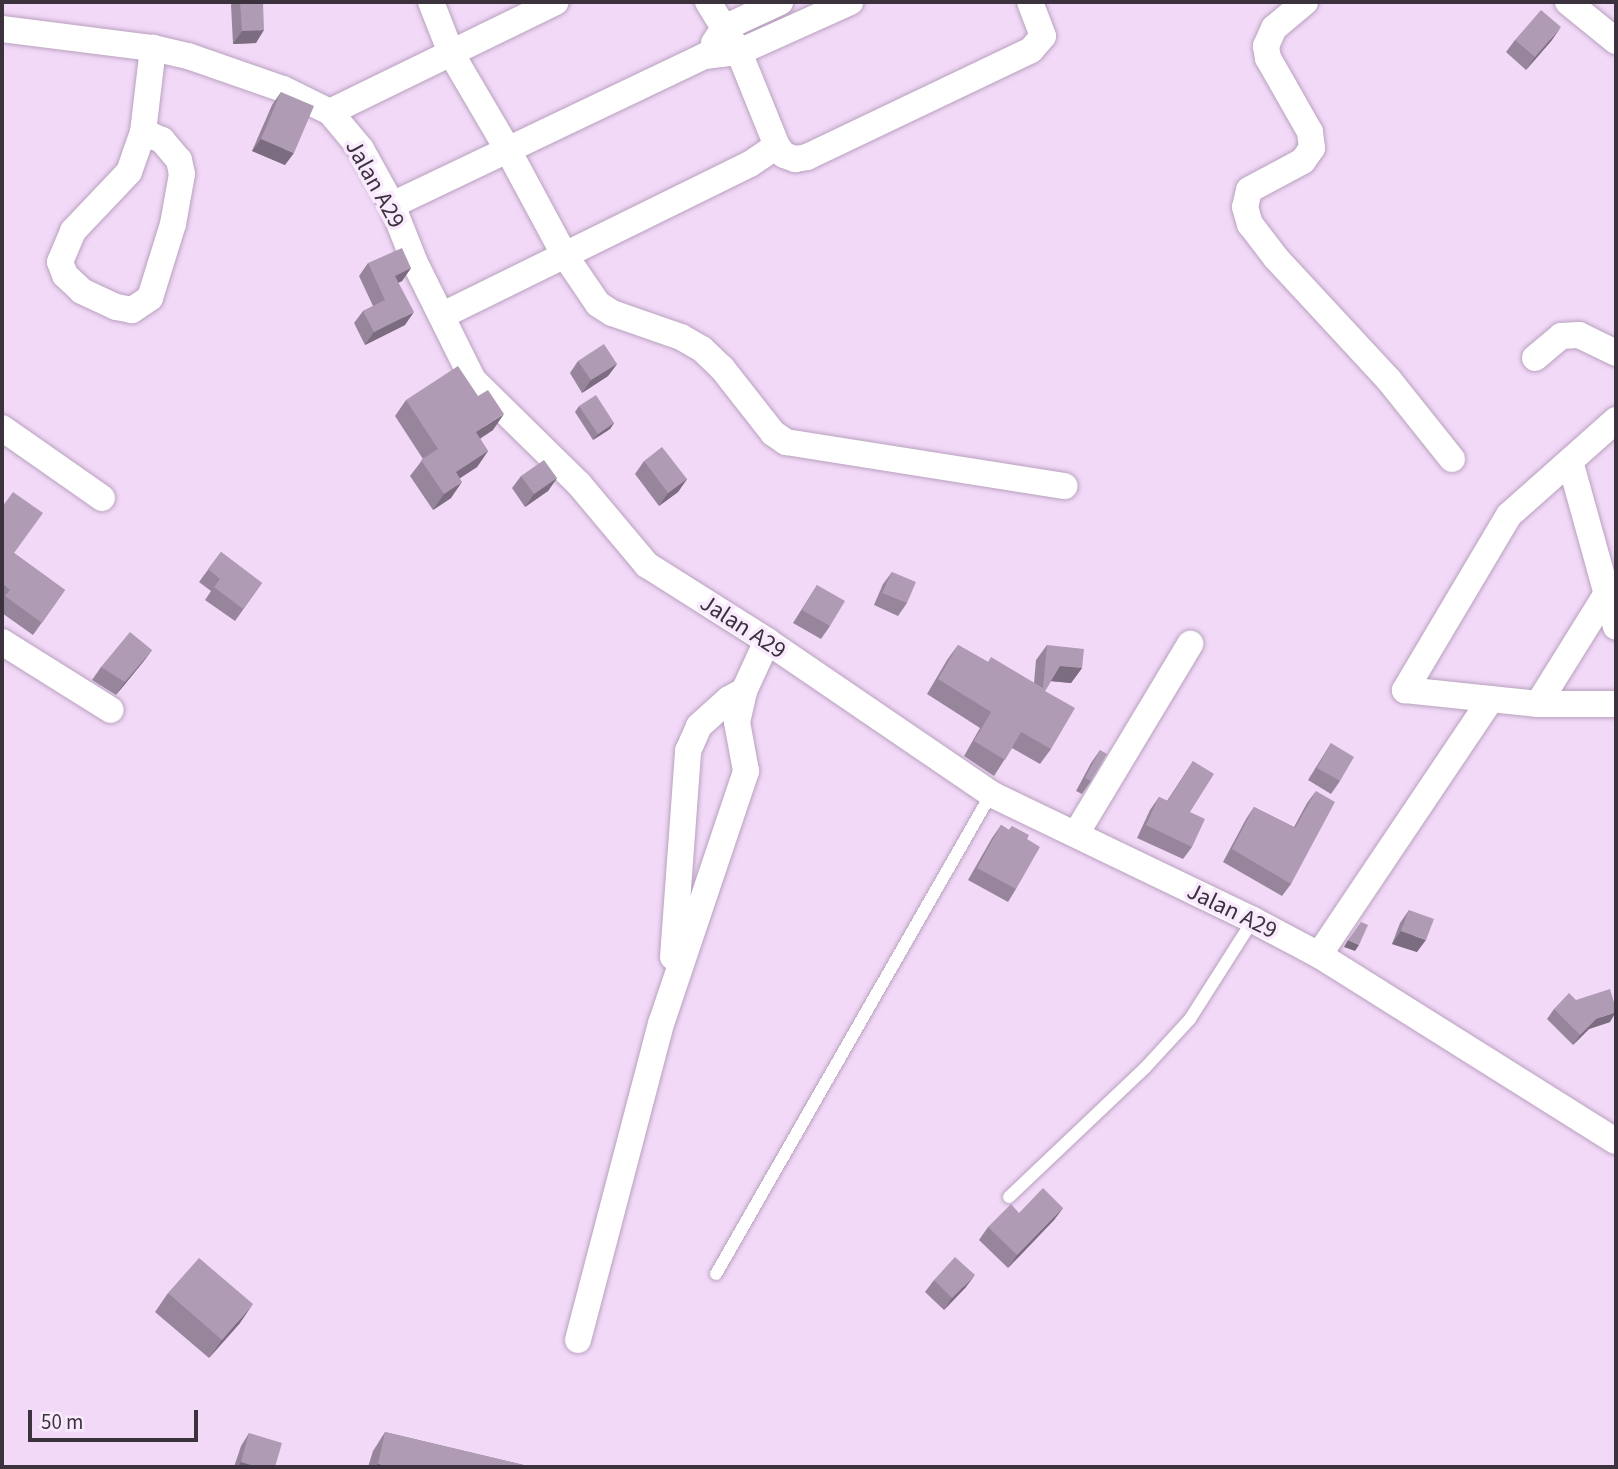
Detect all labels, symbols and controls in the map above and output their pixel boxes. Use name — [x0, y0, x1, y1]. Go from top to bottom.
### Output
street label: Jalan A29 — [339, 135, 411, 233]
street label: Jalan A29 — [695, 589, 791, 665]
street label: Jalan A29 — [1182, 877, 1282, 945]
scale bar — [32, 1396, 201, 1440]
text: 50 m — [41, 1407, 83, 1437]

